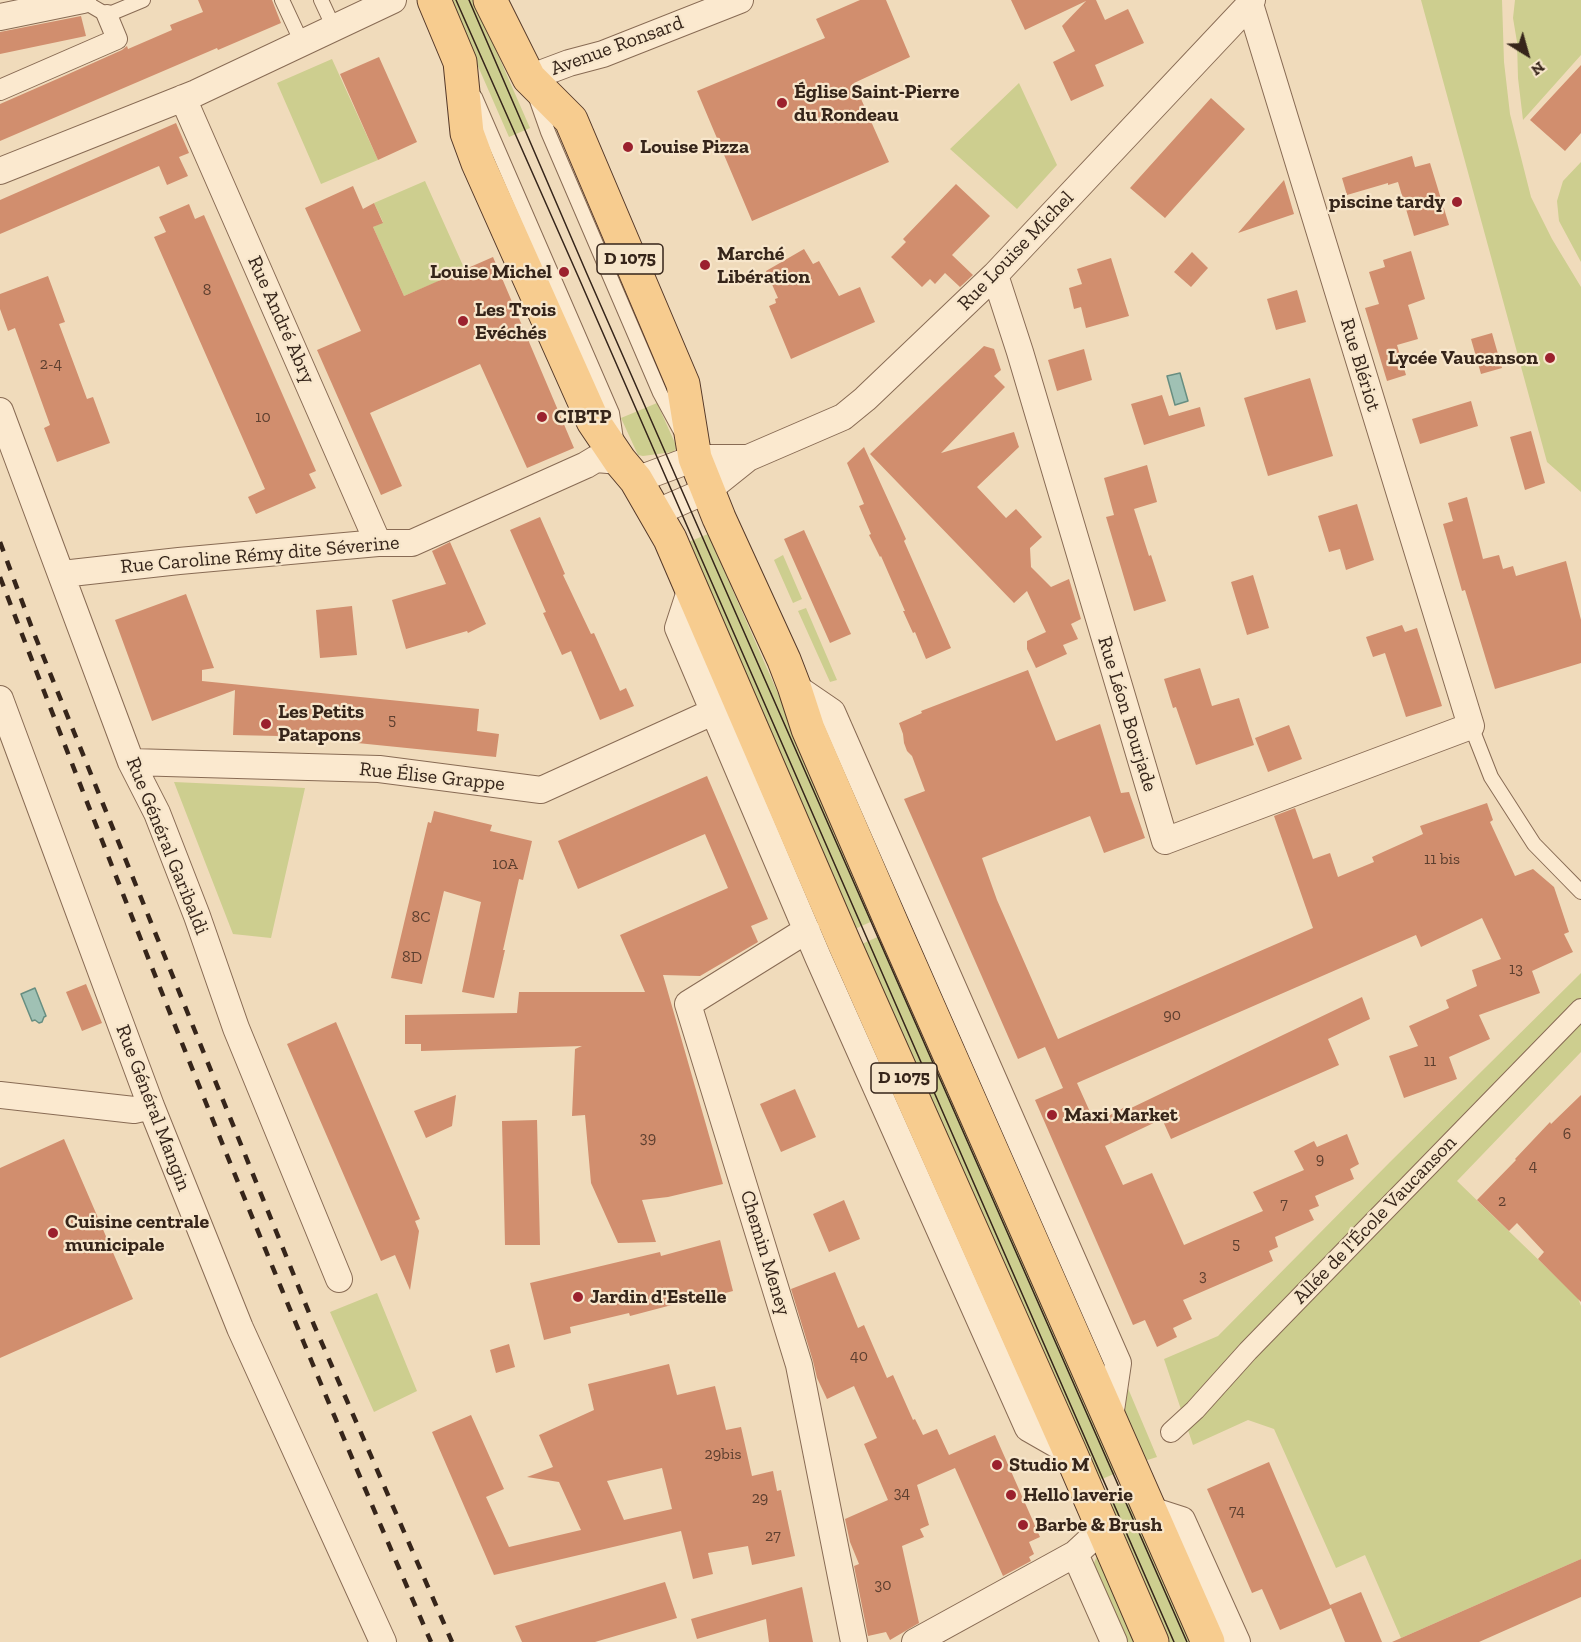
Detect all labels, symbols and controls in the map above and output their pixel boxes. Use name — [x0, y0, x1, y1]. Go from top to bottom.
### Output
street label: Avenue Ronsard — [547, 11, 687, 81]
north arrow — [1497, 24, 1557, 84]
text: N — [1528, 58, 1549, 80]
place label: Église Saint-Pierre du Rondeau — [794, 80, 959, 127]
marker: Église Saint-Pierre du Rondeau — [775, 96, 789, 110]
place label: Louise Pizza — [640, 135, 749, 159]
marker: Louise Pizza — [621, 140, 635, 154]
street label: Rue Louise Michel — [953, 186, 1079, 316]
place label: piscine tardy — [1329, 190, 1445, 214]
marker: piscine tardy — [1450, 195, 1464, 209]
place label: Marché Libération — [717, 242, 810, 289]
road number: D 1075 — [597, 244, 663, 274]
street label: Rue André Abry — [242, 252, 320, 388]
marker: Marché Libération — [698, 258, 712, 272]
place label: Louise Michel — [430, 260, 552, 284]
marker: Louise Michel — [557, 265, 571, 279]
house number: 8 — [203, 280, 211, 300]
place label: Les Trois Evéchés — [475, 298, 556, 345]
marker: Les Trois Evéchés — [456, 314, 470, 328]
street label: Rue Blériot — [1335, 316, 1385, 414]
place label: Lycée Vaucanson — [1388, 346, 1538, 370]
marker: Lycée Vaucanson — [1543, 351, 1557, 365]
house number: 2-4 — [40, 354, 62, 374]
place label: CIBTP — [554, 405, 611, 429]
house number: 10 — [255, 407, 271, 427]
marker: CIBTP — [535, 410, 549, 424]
street label: Rue Caroline Rémy dite Séverine — [120, 531, 400, 579]
street label: Rue Léon Bourjade — [1092, 633, 1162, 795]
place label: Les Petits Patapons — [278, 700, 364, 747]
house number: 5 — [388, 710, 396, 730]
marker: Les Petits Patapons — [259, 717, 273, 731]
street label: Rue Général Garibaldi — [120, 754, 214, 938]
street label: Rue Élise Grappe — [358, 757, 506, 797]
house number: 11 bis — [1424, 849, 1460, 869]
house number: 10A — [492, 854, 518, 874]
house number: 8C — [412, 907, 430, 927]
house number: 8D — [402, 947, 422, 967]
house number: 13 — [1509, 959, 1523, 979]
house number: 90 — [1163, 1005, 1181, 1025]
street label: Rue Général Mangin — [110, 1022, 196, 1194]
house number: 11 — [1424, 1051, 1436, 1071]
road number: D 1075 — [871, 1063, 937, 1093]
place label: Maxi Market — [1064, 1103, 1178, 1127]
marker: Maxi Market — [1045, 1108, 1059, 1122]
house number: 6 — [1563, 1124, 1571, 1144]
house number: 39 — [640, 1128, 656, 1148]
street label: Allée de l'École Vaucanson — [1288, 1131, 1462, 1309]
house number: 9 — [1316, 1149, 1324, 1169]
house number: 4 — [1529, 1156, 1537, 1176]
street label: Chemin Meney — [735, 1187, 795, 1319]
house number: 2 — [1498, 1191, 1506, 1211]
house number: 7 — [1280, 1194, 1288, 1214]
place label: Cuisine centrale municipale — [65, 1210, 209, 1257]
marker: Cuisine centrale municipale — [46, 1226, 60, 1240]
house number: 5 — [1232, 1234, 1240, 1254]
house number: 3 — [1199, 1266, 1207, 1286]
place label: Jardin d'Estelle — [590, 1285, 726, 1309]
marker: Jardin d'Estelle — [571, 1290, 585, 1304]
house number: 40 — [850, 1346, 868, 1366]
house number: 29bis — [705, 1444, 741, 1464]
place label: Studio M — [1009, 1453, 1089, 1477]
marker: Studio M — [990, 1458, 1004, 1472]
house number: 34 — [894, 1483, 910, 1503]
place label: Hello laverie — [1023, 1483, 1133, 1507]
house number: 29 — [752, 1488, 768, 1508]
marker: Hello laverie — [1004, 1488, 1018, 1502]
house number: 74 — [1229, 1501, 1245, 1521]
place label: Barbe & Brush — [1035, 1513, 1162, 1537]
marker: Barbe & Brush — [1016, 1518, 1030, 1532]
house number: 27 — [765, 1526, 781, 1546]
house number: 30 — [874, 1575, 892, 1595]

